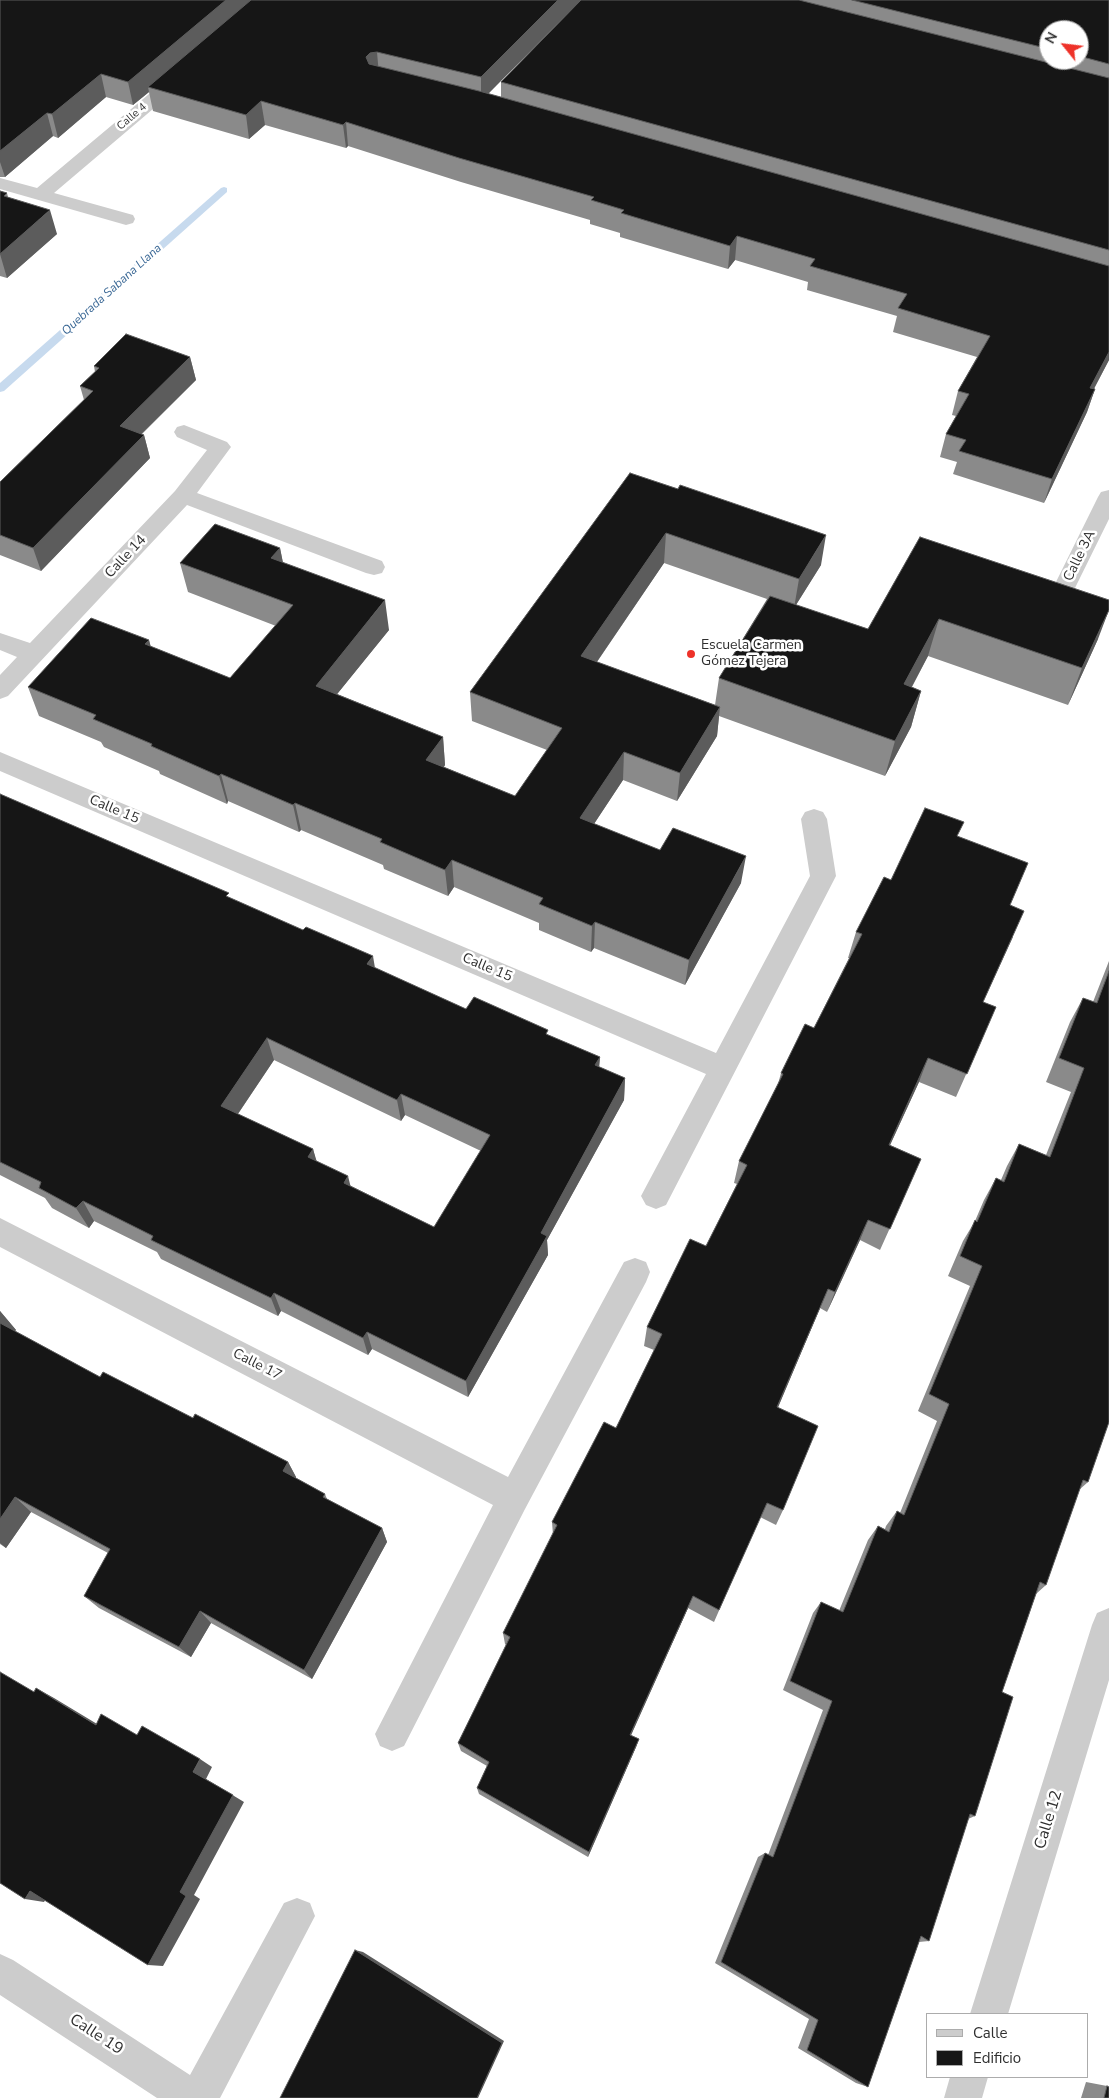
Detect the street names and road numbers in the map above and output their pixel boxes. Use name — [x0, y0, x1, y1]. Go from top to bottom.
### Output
street label: Calle 4 — [114, 101, 150, 133]
street label: Calle 3A — [1061, 528, 1099, 584]
street label: Calle 14 — [102, 532, 150, 582]
street label: Calle 15 — [86, 792, 142, 828]
street label: Calle 15 — [459, 950, 515, 986]
street label: Calle 17 — [230, 1346, 284, 1384]
street label: Calle 12 — [1031, 1788, 1067, 1852]
street label: Calle 19 — [66, 2011, 126, 2059]

